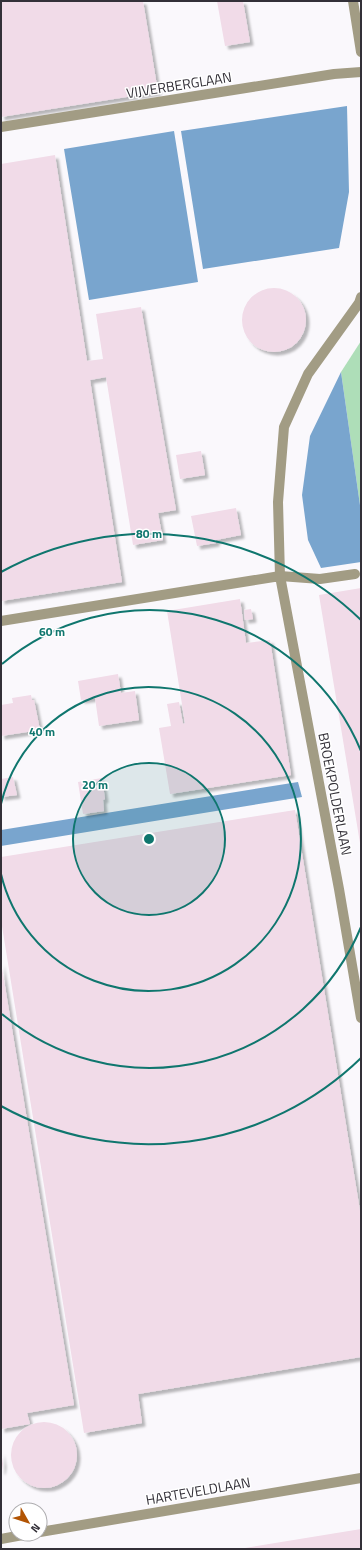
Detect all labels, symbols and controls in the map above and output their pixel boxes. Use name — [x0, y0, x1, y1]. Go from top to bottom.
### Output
street label: VIJVERBERGLAAN — [125, 66, 233, 103]
text: 80 m — [136, 524, 162, 543]
text: 60 m — [39, 622, 65, 641]
text: 40 m — [29, 722, 55, 741]
street label: BROEKPOLDERLAAN — [313, 731, 358, 857]
text: 20 m — [82, 775, 108, 794]
centre of rings — [142, 832, 156, 846]
street label: HARTEVELDLAAN — [144, 1471, 252, 1510]
north arrow — [8, 1502, 48, 1542]
text: N — [27, 1520, 44, 1536]

